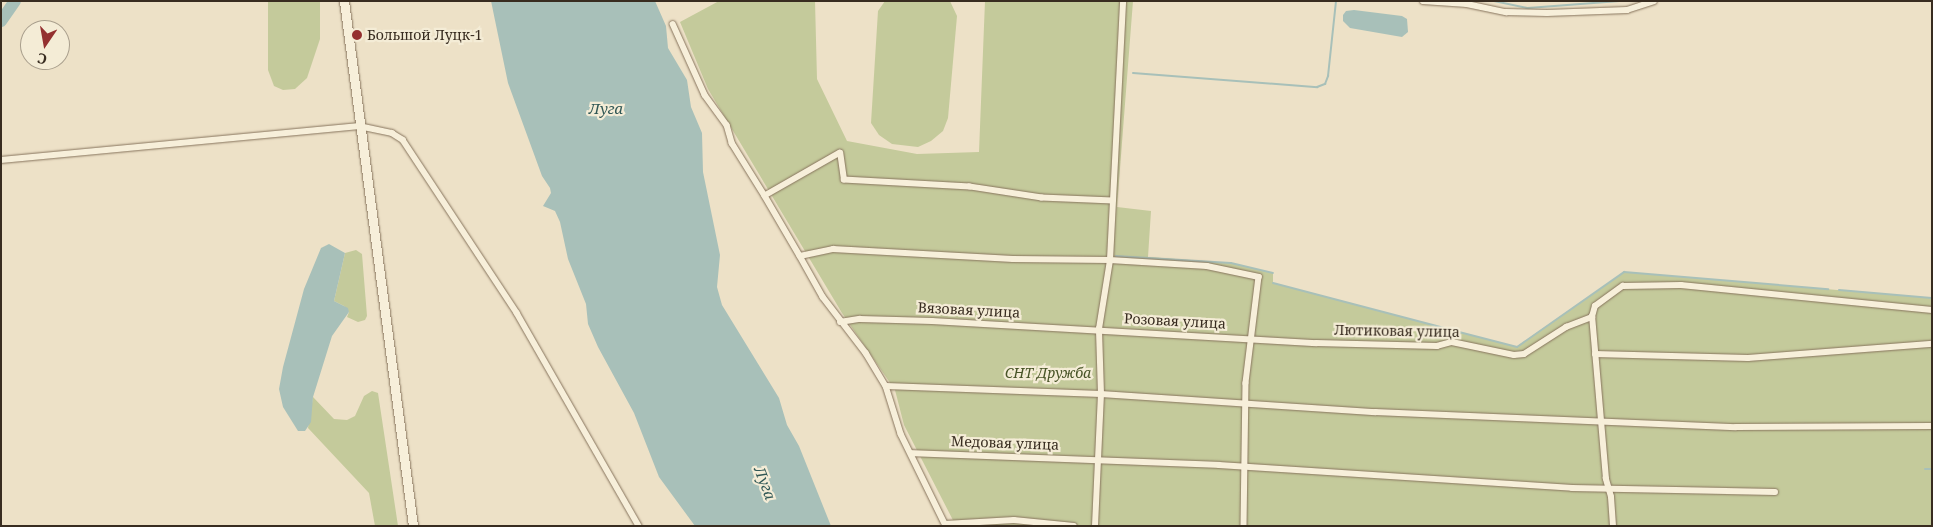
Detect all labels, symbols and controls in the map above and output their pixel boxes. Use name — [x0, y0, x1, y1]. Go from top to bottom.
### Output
north arrow — [20, 20, 70, 70]
place label: Большой Луцк-1 — [367, 27, 482, 43]
marker: Большой Луцк-1 — [351, 29, 363, 41]
text: С — [36, 49, 48, 69]
water label: Луга — [589, 100, 623, 118]
street label: Вязовая улица — [917, 299, 1021, 321]
street label: Розовая улица — [1124, 310, 1226, 332]
street label: Лютиковая улица — [1334, 322, 1460, 340]
park label: СНТ Дружба — [1005, 365, 1091, 381]
street label: Медовая улица — [951, 433, 1059, 453]
water label: Луга — [750, 464, 780, 502]

